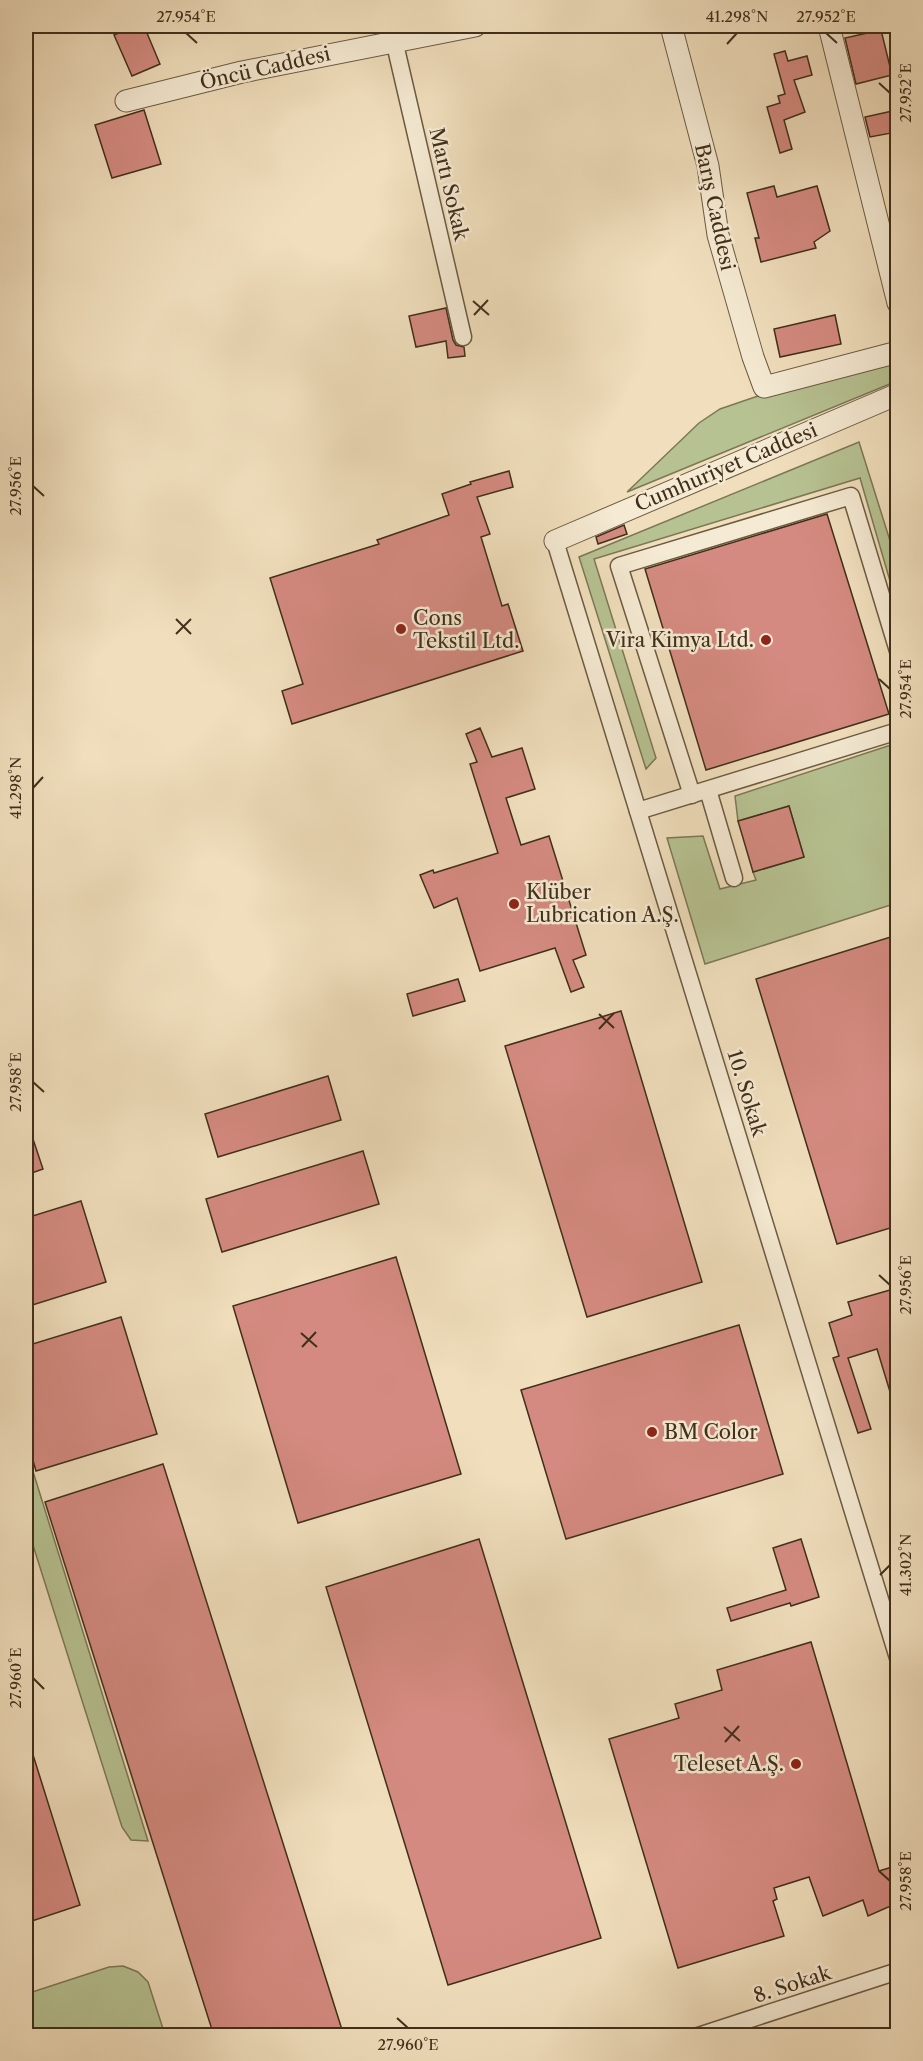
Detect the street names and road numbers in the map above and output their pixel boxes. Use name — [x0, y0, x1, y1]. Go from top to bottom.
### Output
street label: Öncü Caddesi — [197, 40, 333, 95]
street label: Martı Sokak — [424, 125, 474, 244]
street label: Barış Caddesi — [690, 141, 740, 273]
street label: Cumhuriyet Caddesi — [631, 418, 821, 516]
street label: 10. Sokak — [723, 1047, 772, 1140]
street label: 8. Sokak — [750, 1960, 835, 2008]

